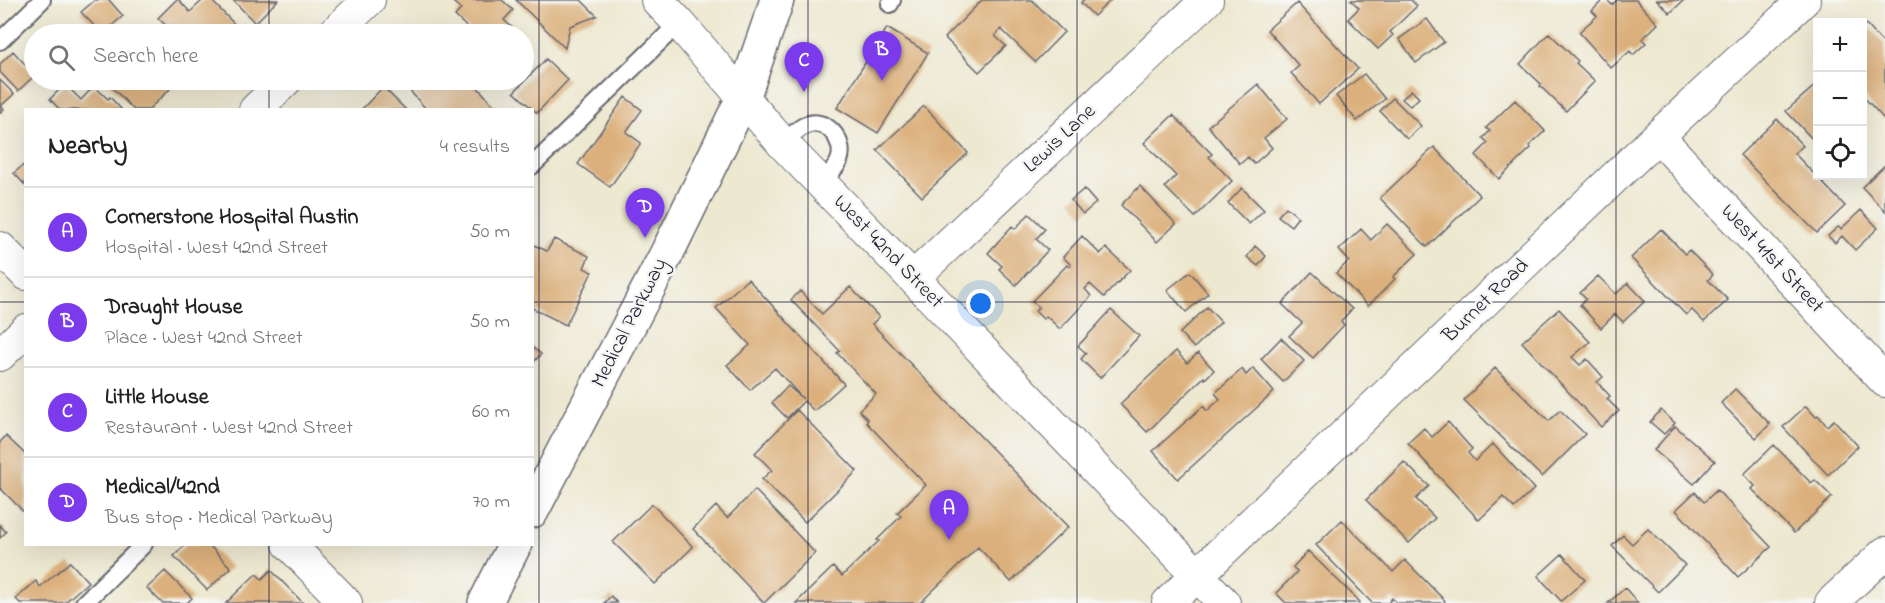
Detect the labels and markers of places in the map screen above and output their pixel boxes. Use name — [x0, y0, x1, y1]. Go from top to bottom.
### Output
pin: B — [862, 32, 902, 81]
pin: C — [784, 42, 824, 92]
pin: D — [626, 188, 664, 238]
pin: A — [930, 490, 968, 540]

